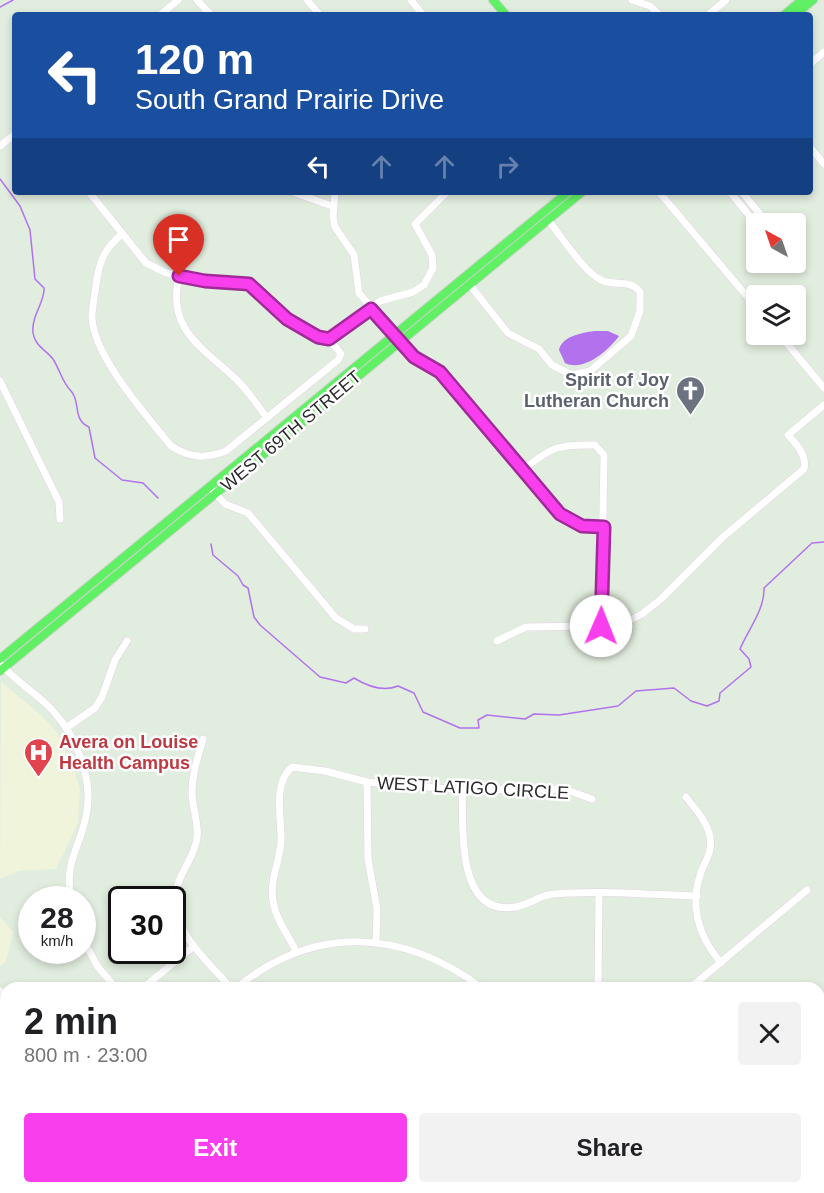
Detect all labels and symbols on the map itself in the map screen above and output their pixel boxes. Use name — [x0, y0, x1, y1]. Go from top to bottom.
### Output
north arrow — [746, 213, 806, 273]
pin — [153, 214, 204, 276]
street label: WEST 69TH STREET — [217, 367, 365, 495]
place label: Spirit of Joy Lutheran Church — [524, 370, 669, 411]
church icon: Spirit of Joy Lutheran Church — [674, 374, 706, 416]
position arrow — [569, 594, 633, 658]
place label: Avera on Louise Health Campus — [59, 732, 198, 773]
hospital icon: Avera on Louise Health Campus — [22, 736, 54, 778]
street label: WEST LATIGO CIRCLE — [376, 773, 570, 803]
speed limit sign: 30 — [108, 886, 186, 964]

